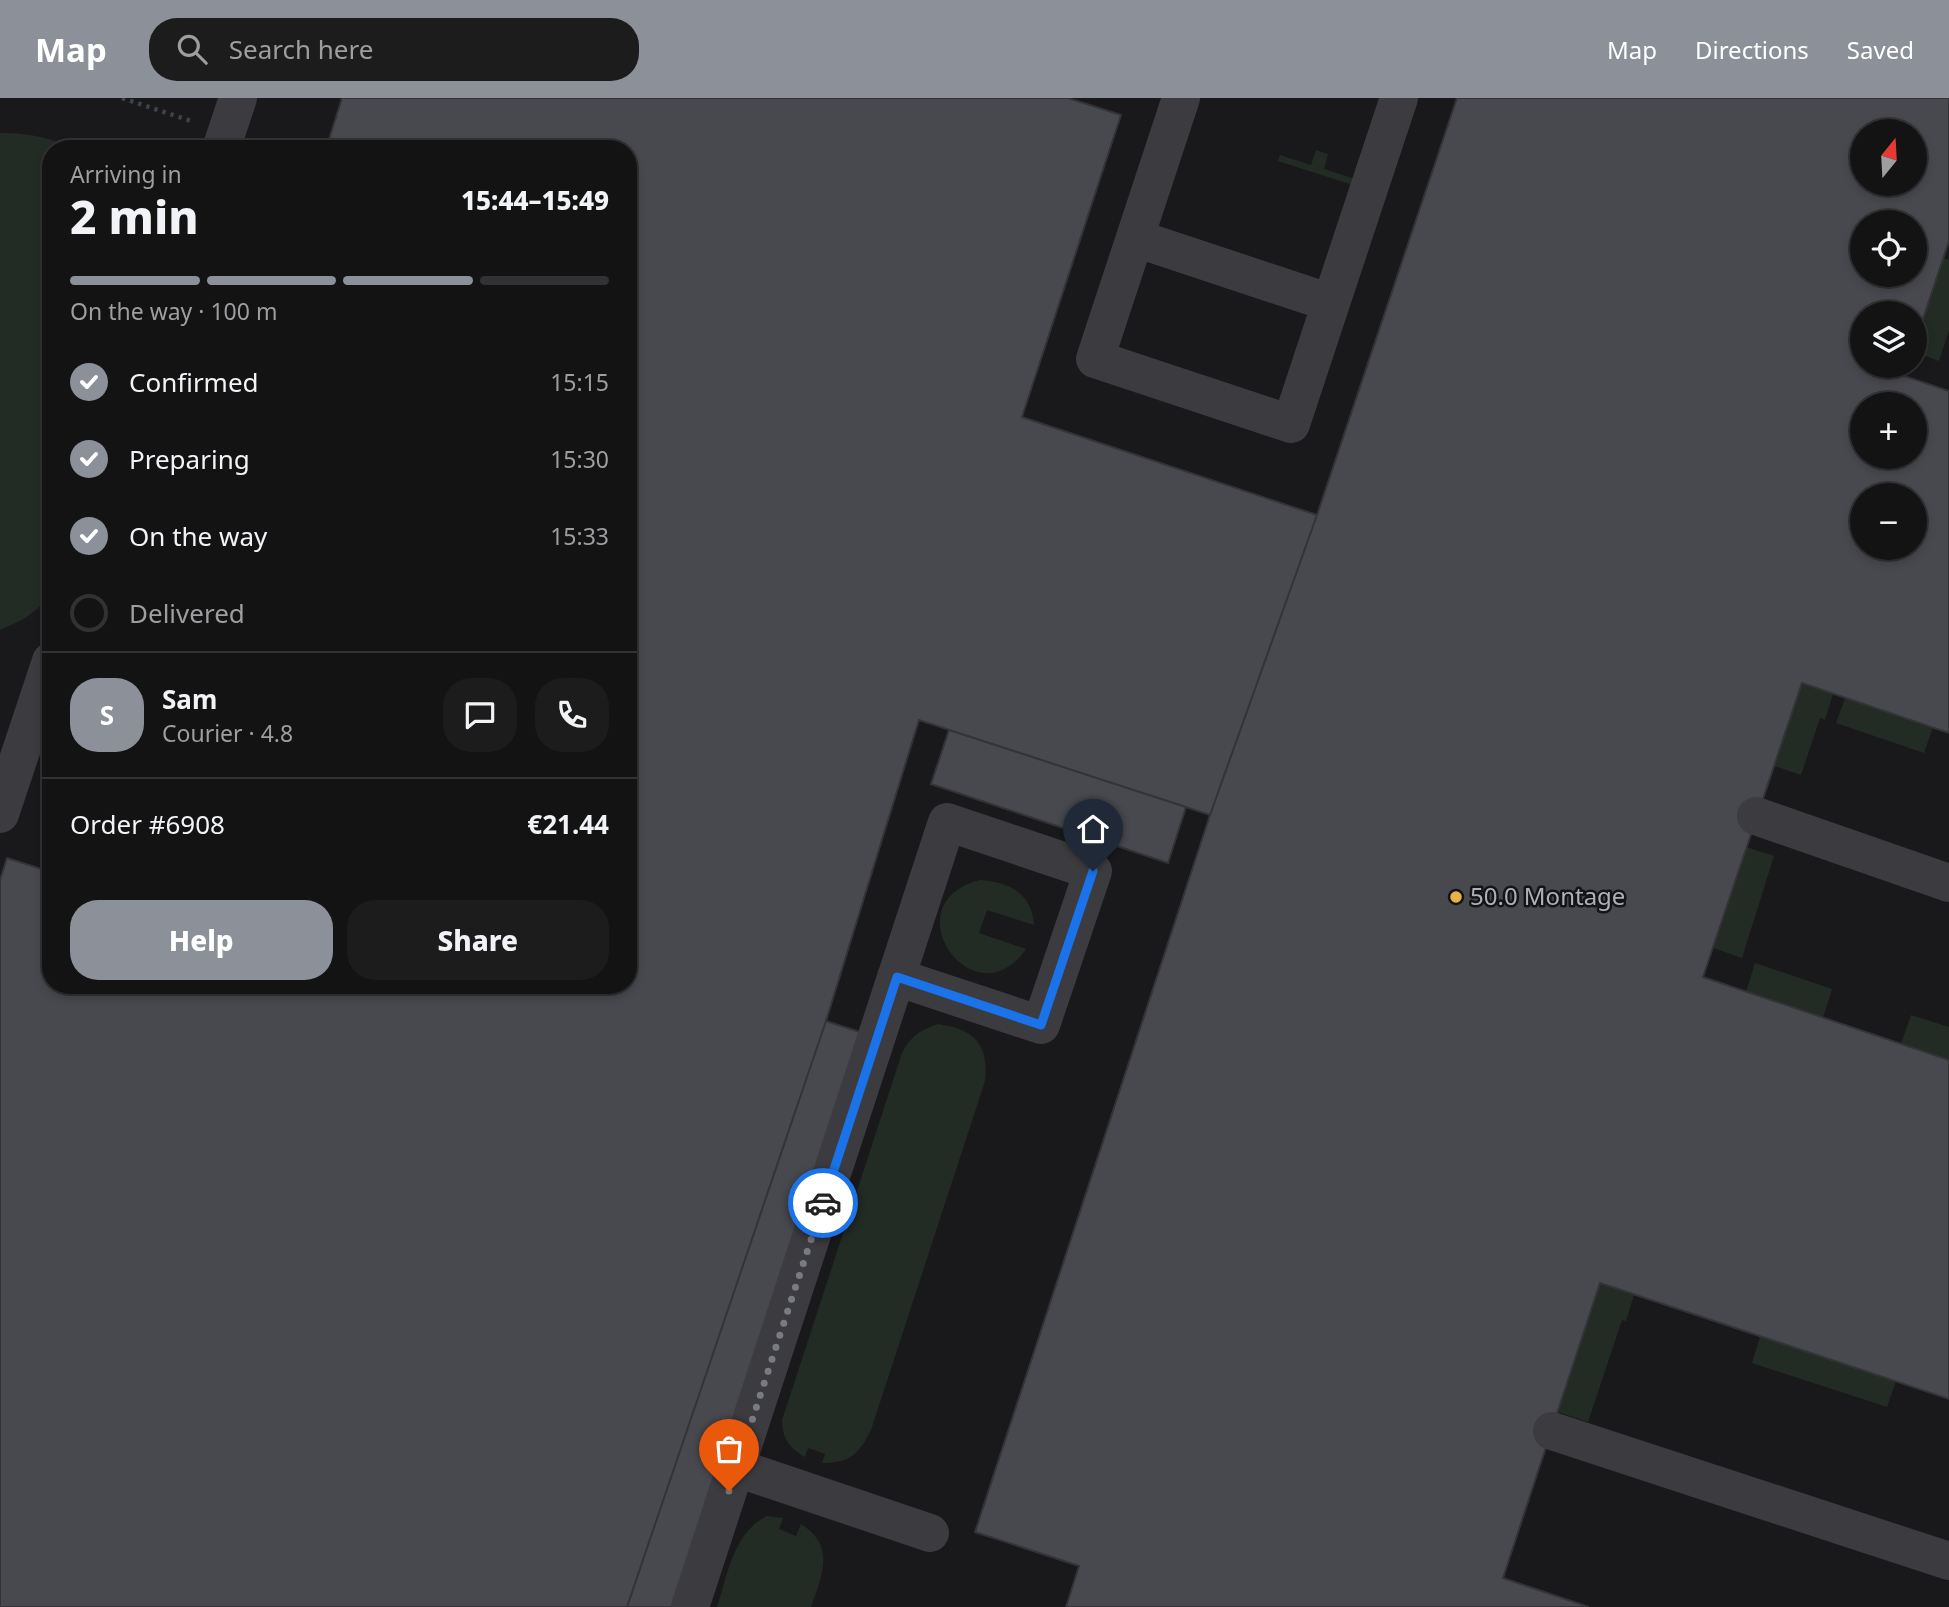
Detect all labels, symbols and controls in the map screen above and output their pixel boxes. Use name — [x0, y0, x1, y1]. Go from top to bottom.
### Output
search box — [149, 18, 639, 81]
text: Map — [35, 27, 107, 72]
icon: search — [173, 30, 211, 68]
text: Search here — [229, 31, 373, 67]
text: Map — [1607, 33, 1657, 66]
text: Directions — [1695, 33, 1809, 66]
text: Saved — [1847, 33, 1914, 66]
north arrow — [1850, 119, 1927, 196]
map controls — [1850, 119, 1927, 560]
text: Arriving in — [70, 158, 182, 190]
text: 15:44–15:49 — [461, 182, 609, 218]
text: 2 min — [70, 185, 199, 247]
button: locate — [1850, 210, 1927, 287]
text: On the way · 100 m — [70, 295, 277, 327]
button: layers — [1850, 301, 1927, 378]
icon: check — [70, 363, 108, 401]
text: Confirmed — [129, 364, 259, 400]
text: 15:15 — [550, 366, 609, 398]
button: + — [1850, 392, 1927, 469]
icon: check — [70, 440, 108, 478]
text: Preparing — [129, 441, 250, 477]
text: 15:30 — [550, 443, 609, 475]
button: − — [1850, 483, 1927, 560]
icon: check — [70, 517, 108, 555]
text: On the way — [129, 518, 267, 554]
text: 15:33 — [550, 520, 609, 552]
text: Delivered — [129, 595, 245, 631]
button: chat — [443, 678, 517, 752]
button: phone — [535, 678, 609, 752]
text: Sam — [162, 681, 217, 717]
text: S — [100, 697, 114, 733]
text: Courier · 4.8 — [162, 717, 293, 749]
pin — [1063, 799, 1123, 871]
text: Order #6908 — [70, 806, 225, 842]
text: €21.44 — [527, 806, 609, 842]
icon: home — [1074, 810, 1112, 848]
place label: 50.0 Montage — [1470, 879, 1625, 912]
marker: 50.0 Montage — [1448, 889, 1464, 905]
button: Help — [70, 900, 333, 980]
button: Share — [347, 900, 609, 980]
courier — [788, 1168, 858, 1238]
icon: car — [804, 1184, 842, 1222]
pin — [699, 1419, 759, 1491]
icon: bag — [710, 1430, 748, 1468]

